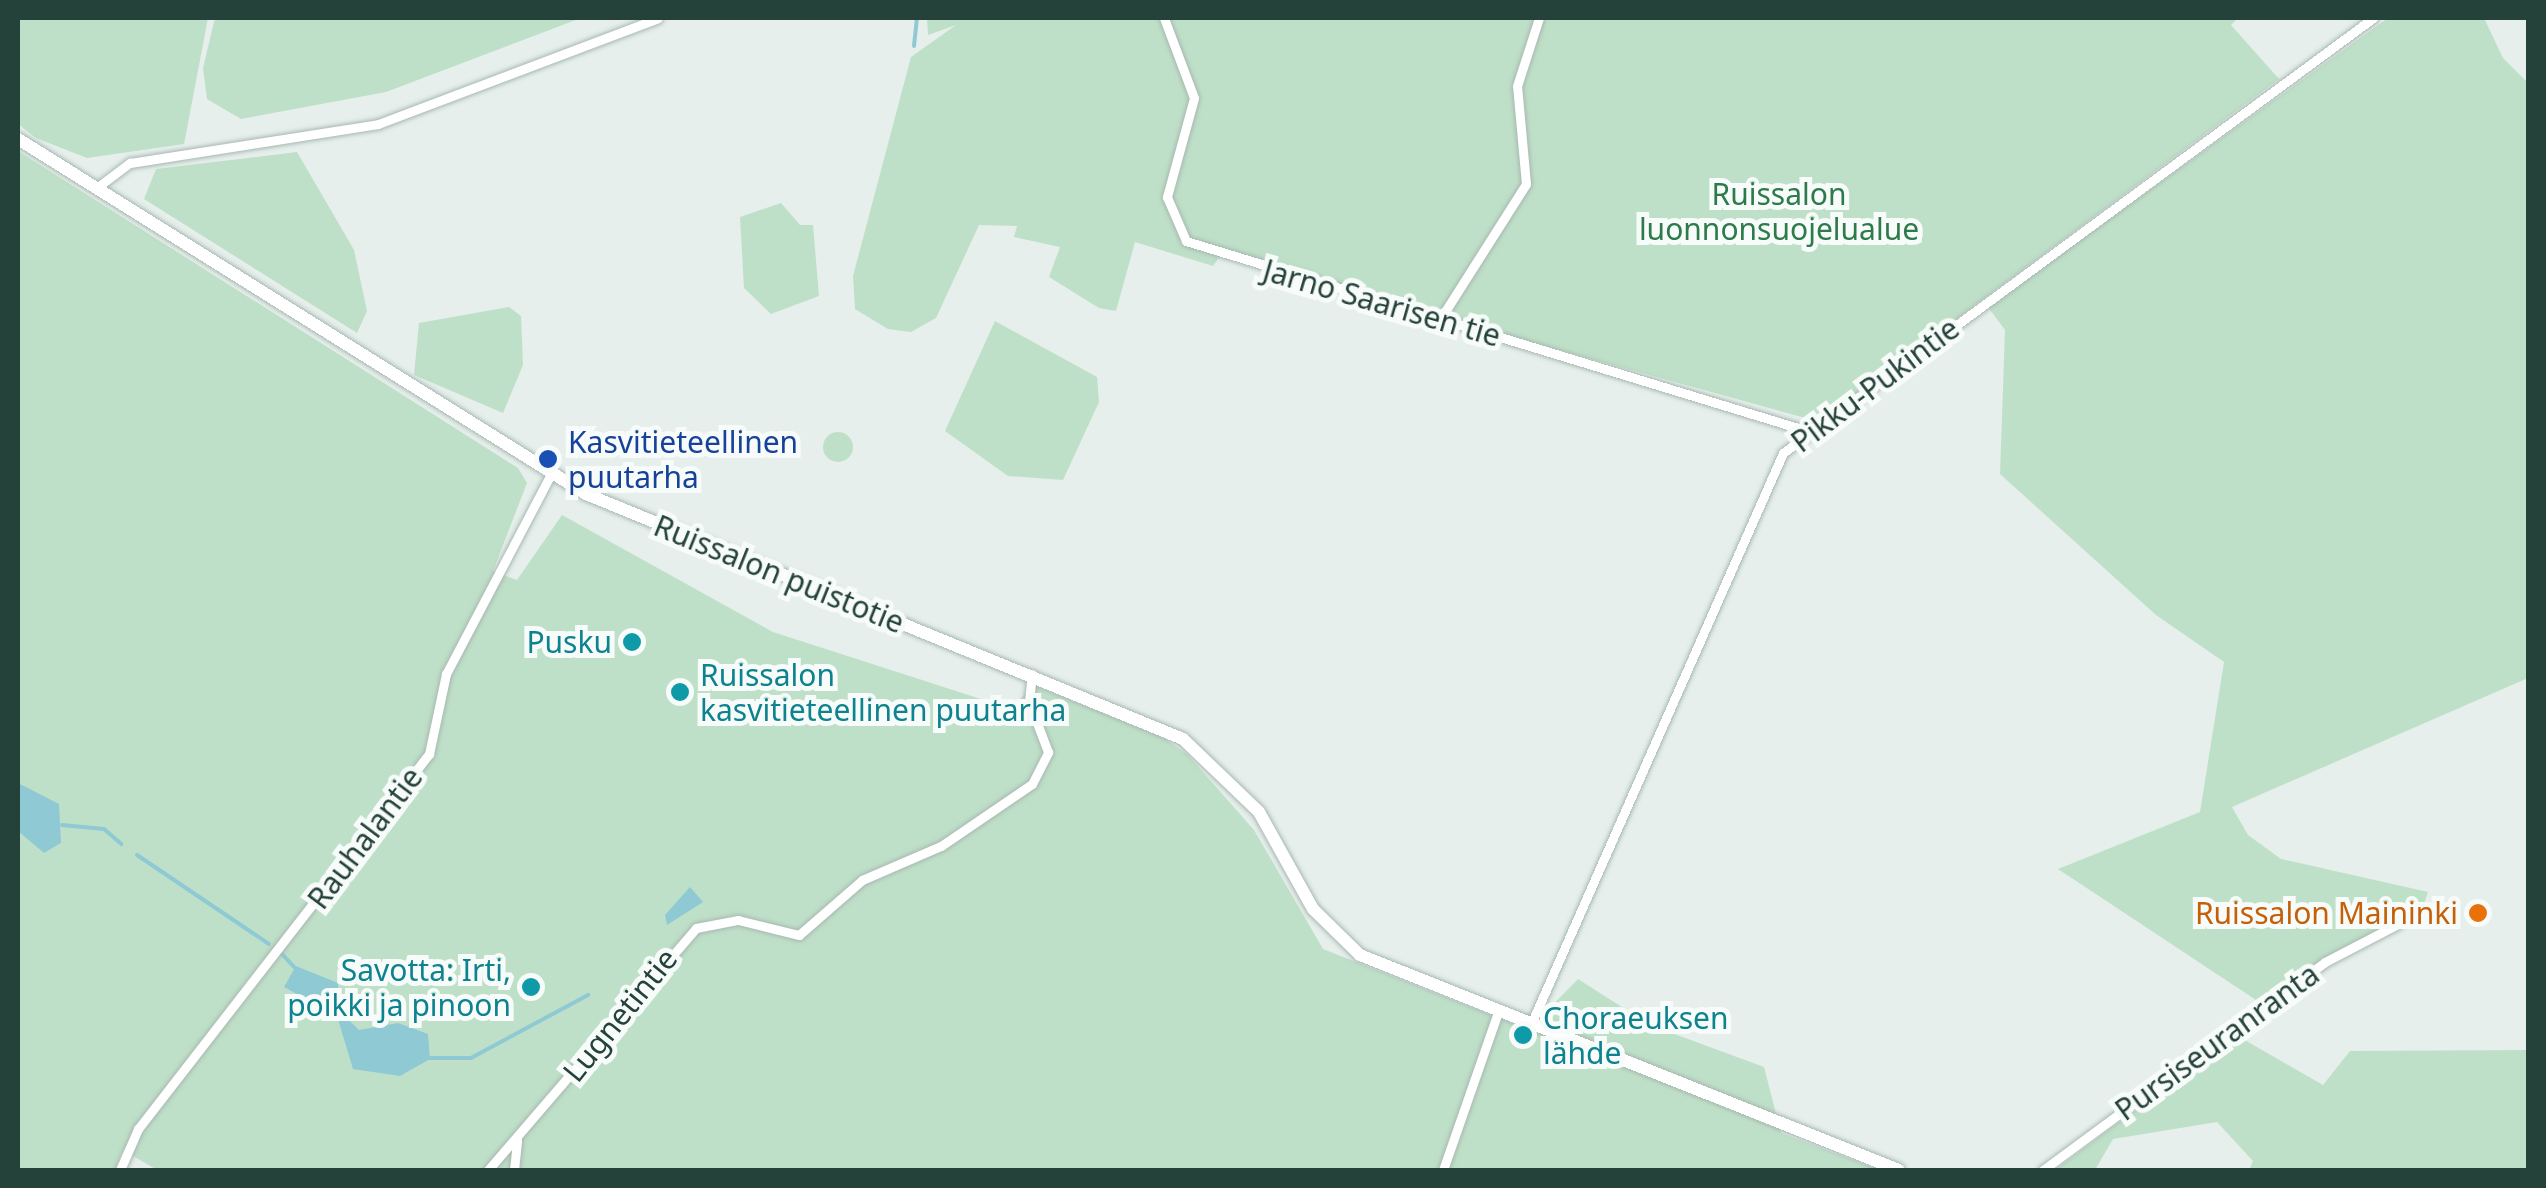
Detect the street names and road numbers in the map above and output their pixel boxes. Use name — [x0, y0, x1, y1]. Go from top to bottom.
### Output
street label: Jarno Saarisen tie — [1259, 252, 1505, 354]
street label: Pikku-Pukintie — [1784, 310, 1966, 460]
street label: Ruissalon puistotie — [649, 507, 909, 641]
street label: Rauhalantie — [300, 760, 430, 916]
street label: Lugnetintie — [555, 941, 685, 1089]
street label: Pursiseuranranta — [2108, 956, 2326, 1128]

